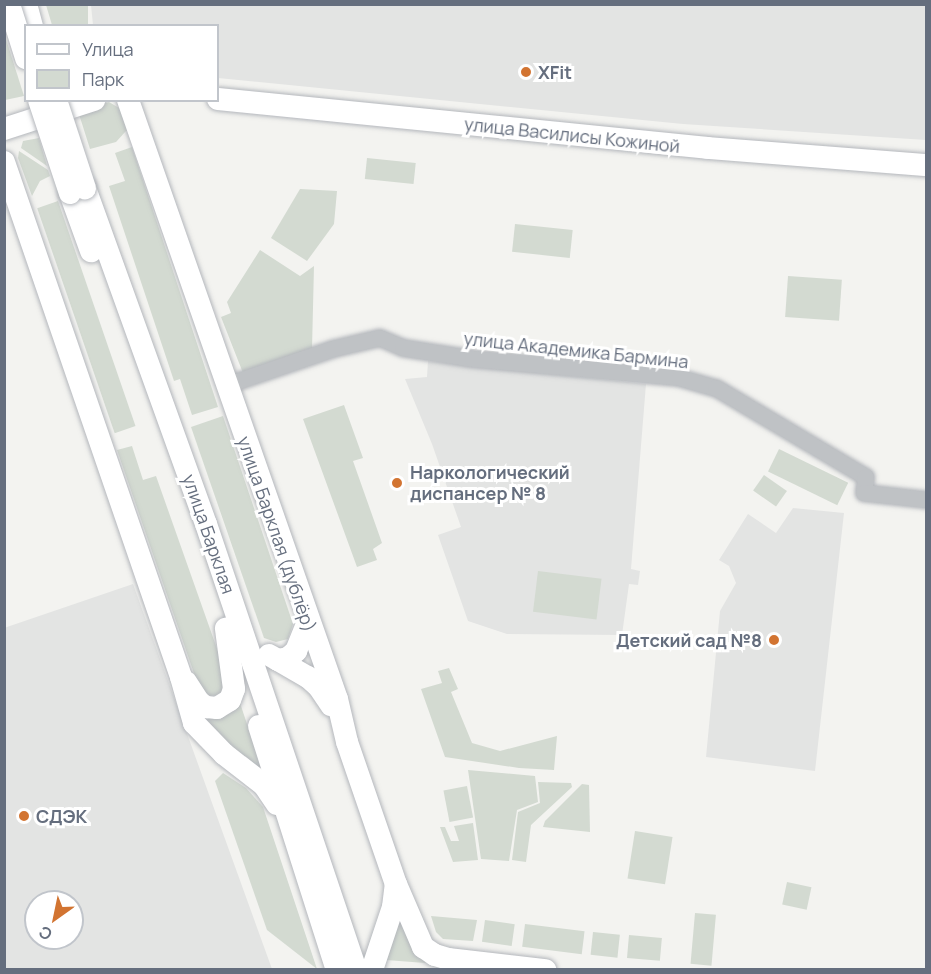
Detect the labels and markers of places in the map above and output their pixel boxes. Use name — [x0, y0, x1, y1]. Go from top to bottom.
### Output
place label: XFit — [538, 61, 572, 83]
marker: XFit — [519, 65, 533, 79]
place label: Наркологический диспансер № 8 — [410, 462, 570, 504]
marker: Наркологический диспансер № 8 — [388, 474, 406, 492]
place label: Детский сад №8 — [616, 629, 762, 651]
marker: Детский сад №8 — [767, 633, 781, 647]
place label: СДЭК — [36, 805, 87, 827]
marker: СДЭК — [17, 809, 31, 823]

